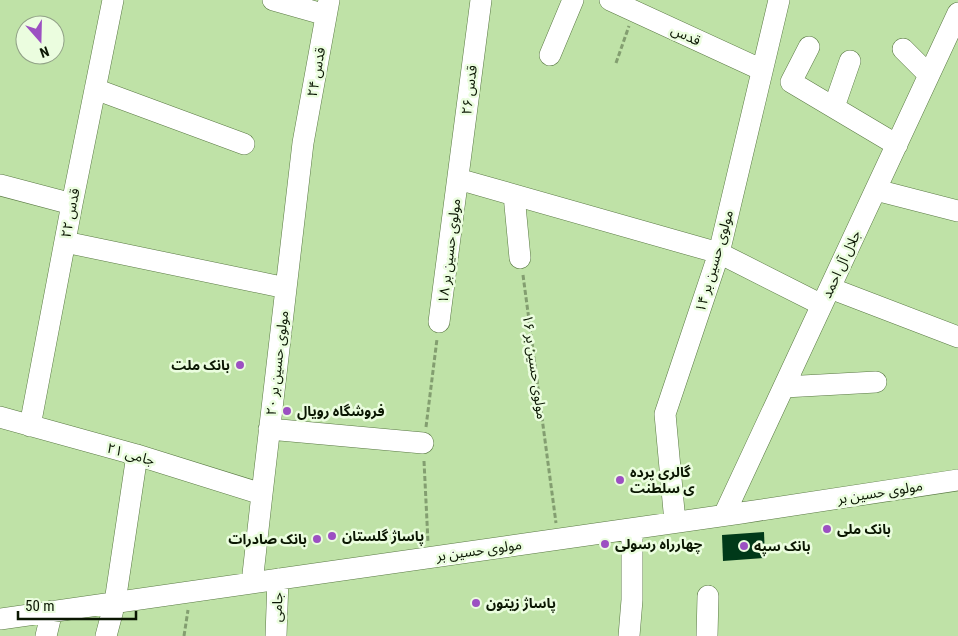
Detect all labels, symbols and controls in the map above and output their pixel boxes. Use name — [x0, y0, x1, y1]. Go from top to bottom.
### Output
north arrow — [15, 15, 65, 65]
street label: قدس — [668, 21, 703, 50]
text: N — [38, 43, 51, 61]
street label: قدس ۲۴ — [304, 46, 329, 98]
street label: قدس ۲۶ — [458, 64, 481, 116]
street label: قدس ۲۲ — [57, 187, 84, 239]
street label: مولوی حسین بر ۱۸ — [435, 198, 464, 304]
street label: مولوی حسین بر ۱۴ — [692, 208, 737, 314]
street label: جلال آل احمد — [818, 228, 865, 301]
street label: مولوی حسین بر ۲۰ — [263, 310, 292, 416]
street label: مولوی حسین بر ۱۶ — [519, 314, 550, 420]
place label: بانک ملت — [171, 357, 230, 373]
marker: بانک ملت — [234, 359, 246, 371]
place label: فروشگاه رویال — [297, 403, 385, 420]
marker: فروشگاه رویال — [281, 405, 293, 417]
street label: جامی ۲۱ — [105, 440, 157, 469]
place label: گالری پرده ی سلطنت — [630, 464, 695, 496]
marker: گالری پرده ی سلطنت — [614, 474, 626, 486]
street label: مولوی حسین بر — [835, 477, 924, 508]
place label: بانک ملی — [837, 521, 891, 537]
marker: بانک ملی — [821, 523, 833, 535]
place label: پاساژ گلستان — [342, 528, 424, 546]
marker: پاساژ گلستان — [326, 530, 338, 542]
place label: بانک صادرات — [228, 531, 307, 548]
marker: بانک صادرات — [311, 533, 323, 545]
street label: مولوی حسین بر — [434, 536, 523, 565]
place label: چهارراه رسولی — [615, 536, 702, 554]
marker: چهارراه رسولی — [599, 538, 611, 550]
place label: بانک سپه — [754, 538, 811, 556]
marker: بانک سپه — [738, 540, 750, 552]
scale bar — [18, 588, 135, 620]
street label: جامی — [268, 592, 287, 622]
place label: پاساژ زیتون — [486, 595, 556, 613]
text: 50 m — [25, 597, 55, 615]
marker: پاساژ زیتون — [470, 597, 482, 609]

